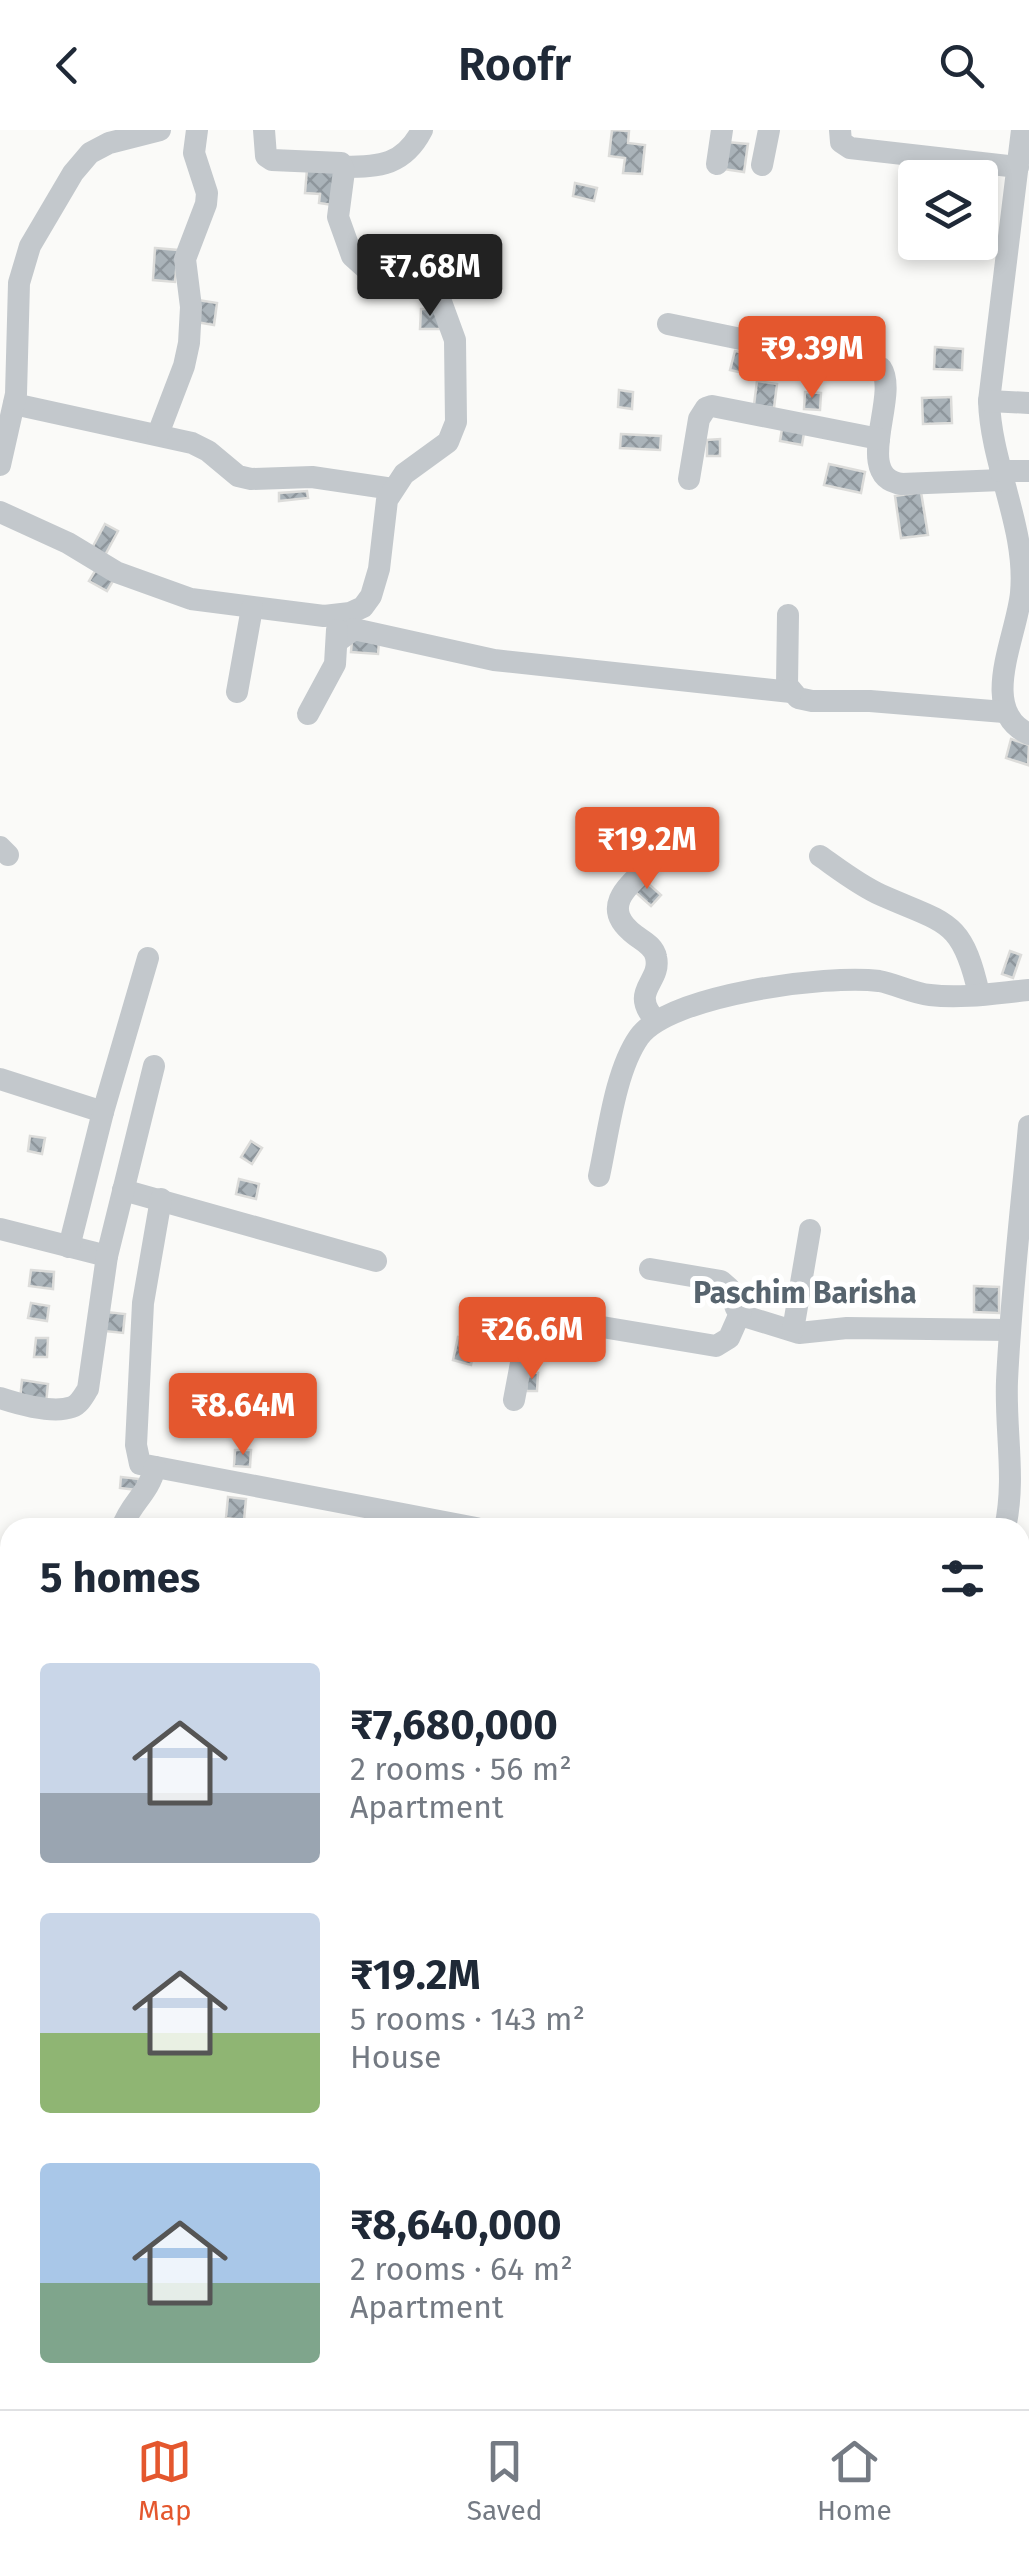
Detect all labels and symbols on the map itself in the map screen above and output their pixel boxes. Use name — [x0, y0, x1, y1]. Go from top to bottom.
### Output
pin: ₹7.68M — [349, 234, 511, 319]
pin: ₹9.39M — [731, 316, 893, 401]
pin: ₹19.2M — [566, 807, 728, 892]
district label: Paschim Barisha — [693, 1275, 917, 1311]
pin: ₹26.6M — [451, 1297, 613, 1382]
pin: ₹8.64M — [162, 1373, 324, 1458]

